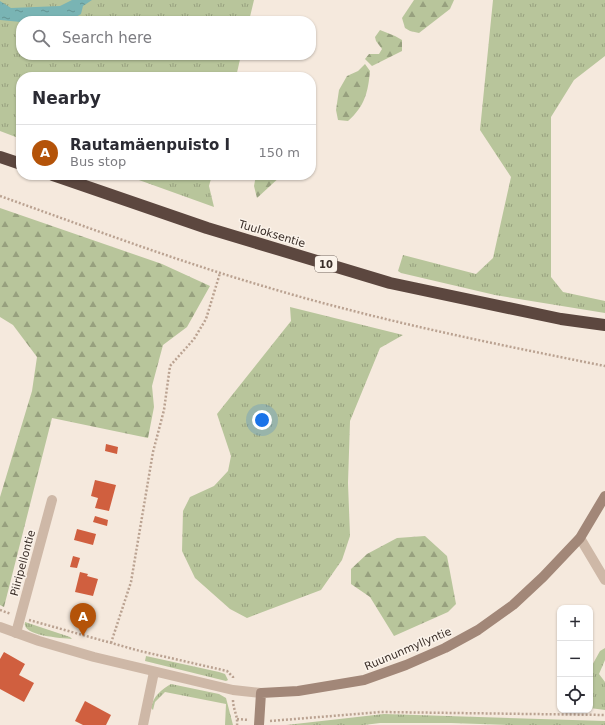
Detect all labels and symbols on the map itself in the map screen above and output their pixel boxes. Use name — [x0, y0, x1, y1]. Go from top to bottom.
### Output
street label: Tuuloksentie — [236, 217, 307, 250]
road number: 10 — [315, 256, 337, 272]
your location — [252, 410, 272, 430]
street label: Piiripellontie — [8, 528, 38, 597]
pin: A — [70, 603, 96, 636]
street label: Ruununmyllyntie — [363, 625, 454, 673]

